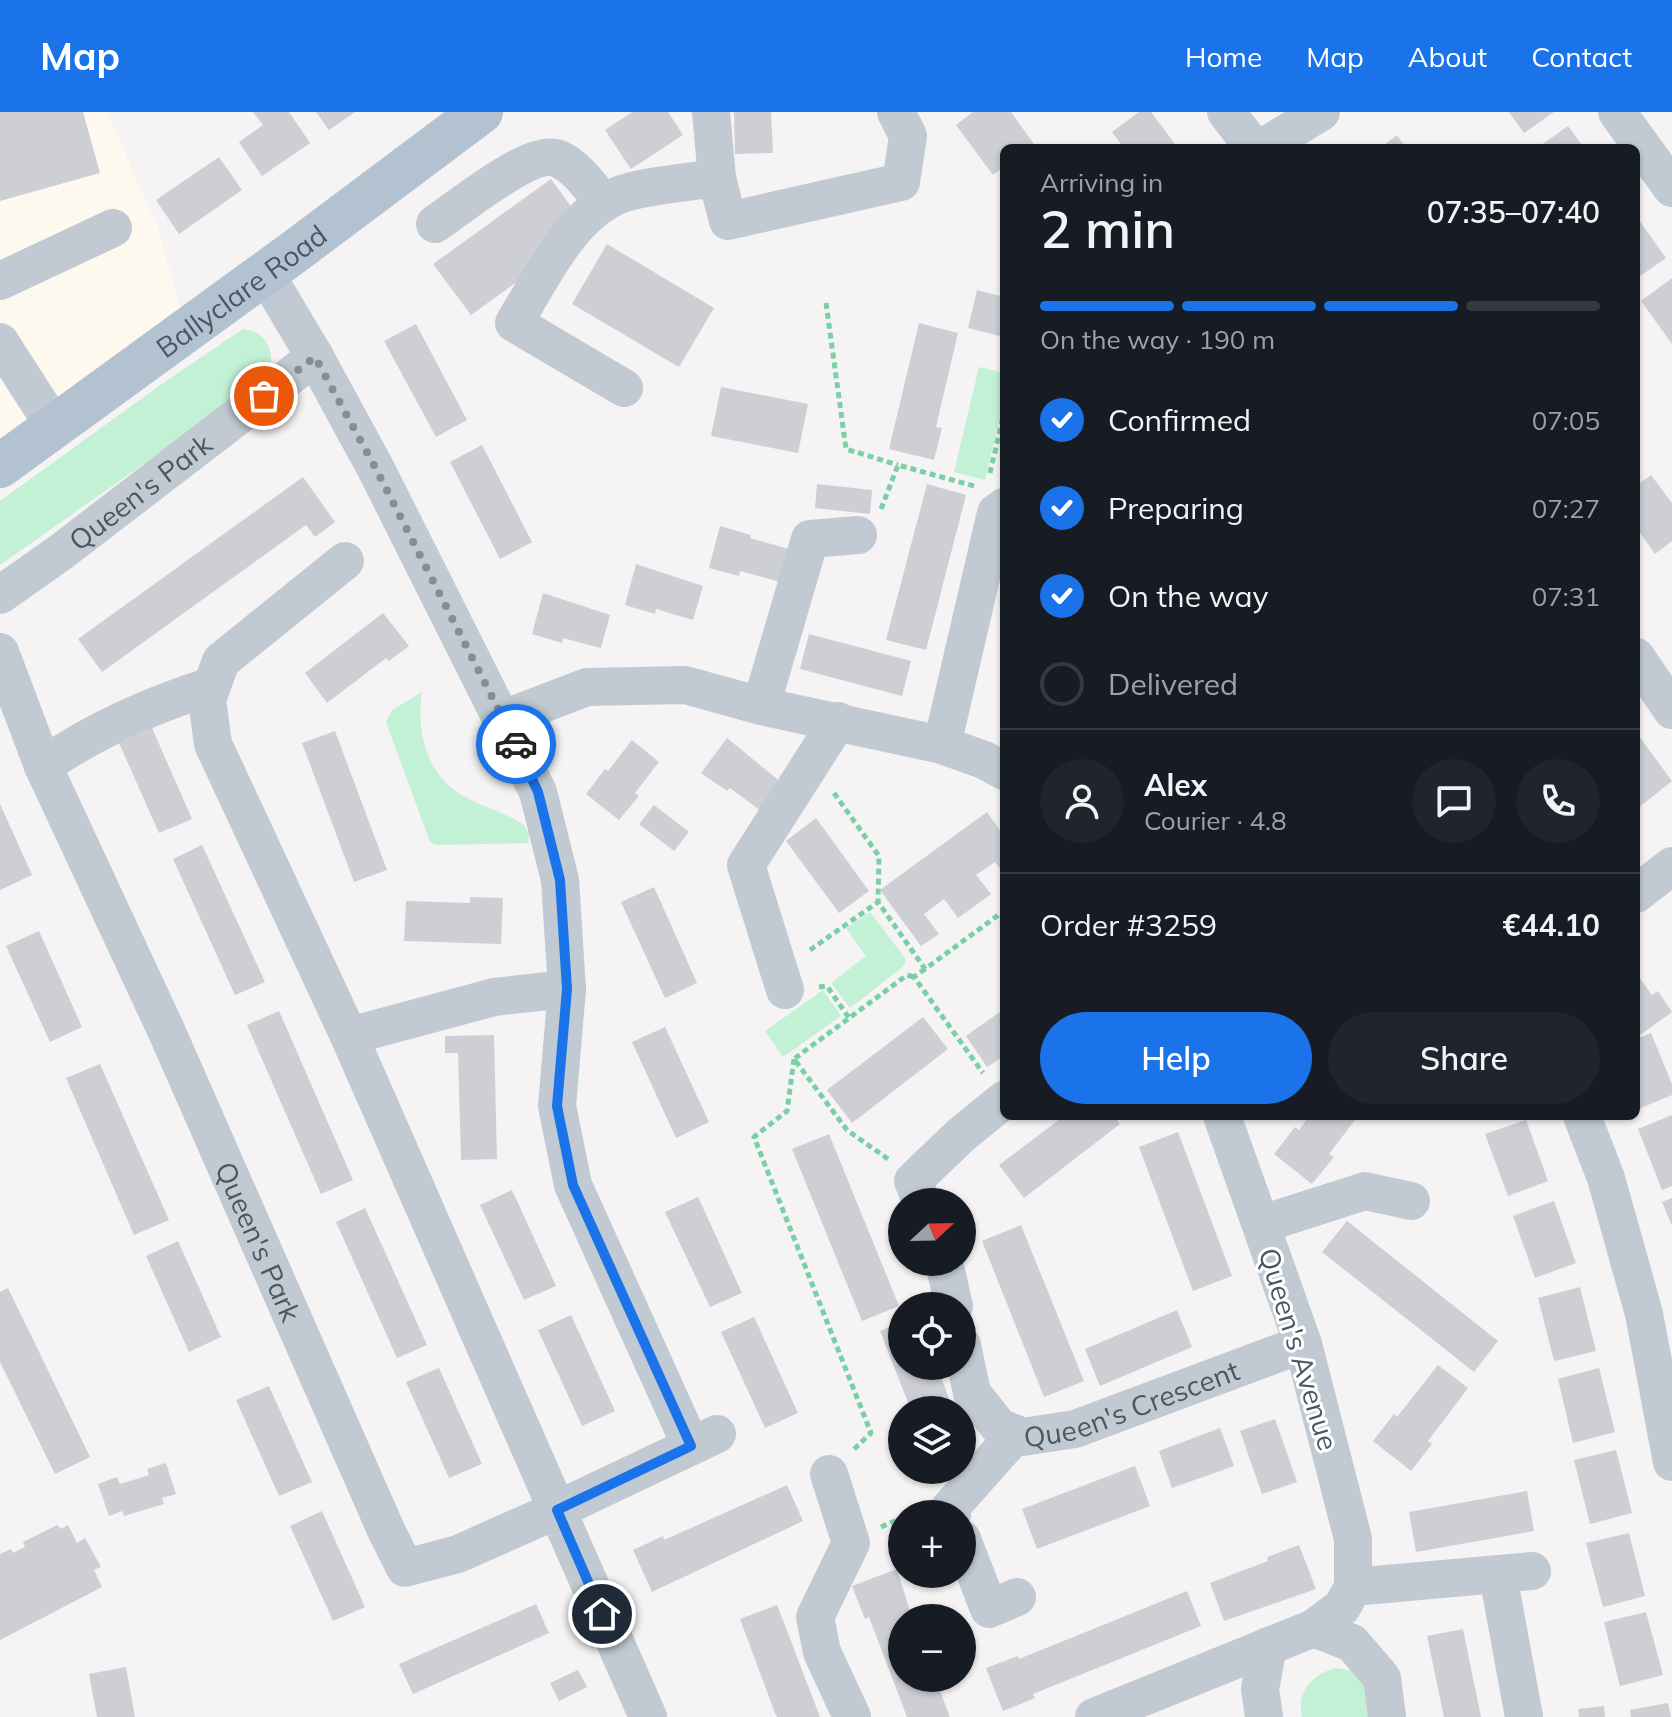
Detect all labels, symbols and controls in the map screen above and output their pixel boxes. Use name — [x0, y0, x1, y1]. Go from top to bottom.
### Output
text: Map — [40, 32, 120, 80]
text: Home — [1185, 39, 1262, 74]
text: Map — [1306, 39, 1364, 74]
text: About — [1408, 39, 1487, 74]
text: Contact — [1531, 39, 1632, 74]
text: Arriving in — [1040, 166, 1163, 199]
text: 07:35–07:40 — [1427, 193, 1600, 231]
text: 2 min — [1040, 196, 1175, 261]
street label: Ballyclare Road — [149, 217, 333, 364]
text: On the way · 190 m — [1040, 323, 1275, 356]
pin — [230, 362, 298, 430]
icon: bag — [242, 374, 286, 418]
icon: check — [1040, 398, 1084, 442]
text: Confirmed — [1108, 401, 1251, 439]
text: 07:05 — [1532, 404, 1600, 437]
street label: Queen's Park — [61, 425, 219, 557]
icon: check — [1040, 486, 1084, 530]
text: Preparing — [1108, 489, 1244, 527]
text: 07:27 — [1532, 492, 1600, 525]
icon: check — [1040, 574, 1084, 618]
text: On the way — [1108, 577, 1268, 615]
text: 07:31 — [1532, 580, 1600, 613]
text: Delivered — [1108, 665, 1238, 703]
courier — [476, 704, 556, 784]
icon: car — [494, 722, 538, 766]
button: person — [1040, 759, 1124, 843]
button: chat — [1412, 759, 1496, 843]
button: phone — [1516, 759, 1600, 843]
text: Alex — [1144, 766, 1207, 804]
text: Courier · 4.8 — [1144, 804, 1287, 837]
text: Order #3259 — [1040, 906, 1217, 944]
text: €44.10 — [1503, 906, 1600, 944]
button: Help — [1040, 1012, 1312, 1104]
button: Share — [1328, 1012, 1600, 1104]
street label: Queen's Park — [209, 1156, 310, 1327]
north arrow — [888, 1188, 976, 1276]
map controls — [888, 1188, 976, 1692]
street label: Queen's Avenue — [1252, 1244, 1346, 1454]
button: locate — [888, 1292, 976, 1380]
street label: Queen's Crescent — [1021, 1352, 1244, 1454]
button: layers — [888, 1396, 976, 1484]
button: + — [888, 1500, 976, 1588]
pin — [568, 1580, 636, 1648]
icon: home — [580, 1592, 624, 1636]
button: − — [888, 1604, 976, 1692]

